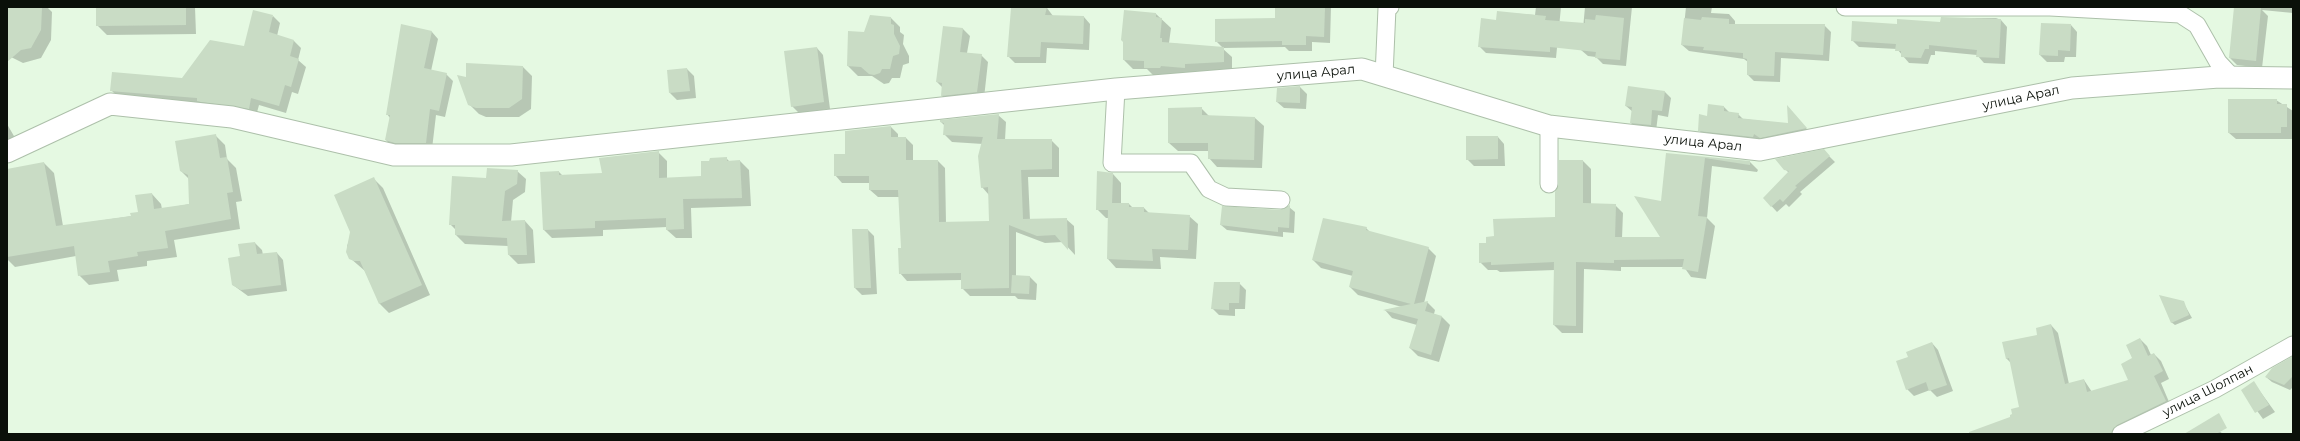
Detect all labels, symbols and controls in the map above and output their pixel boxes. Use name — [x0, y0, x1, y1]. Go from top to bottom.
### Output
street label: улица Арал — [1276, 62, 1356, 84]
street label: улица Арал — [1981, 82, 2061, 114]
street label: улица Арал — [1663, 131, 1743, 155]
street label: улица Шолпан — [2160, 361, 2256, 421]

